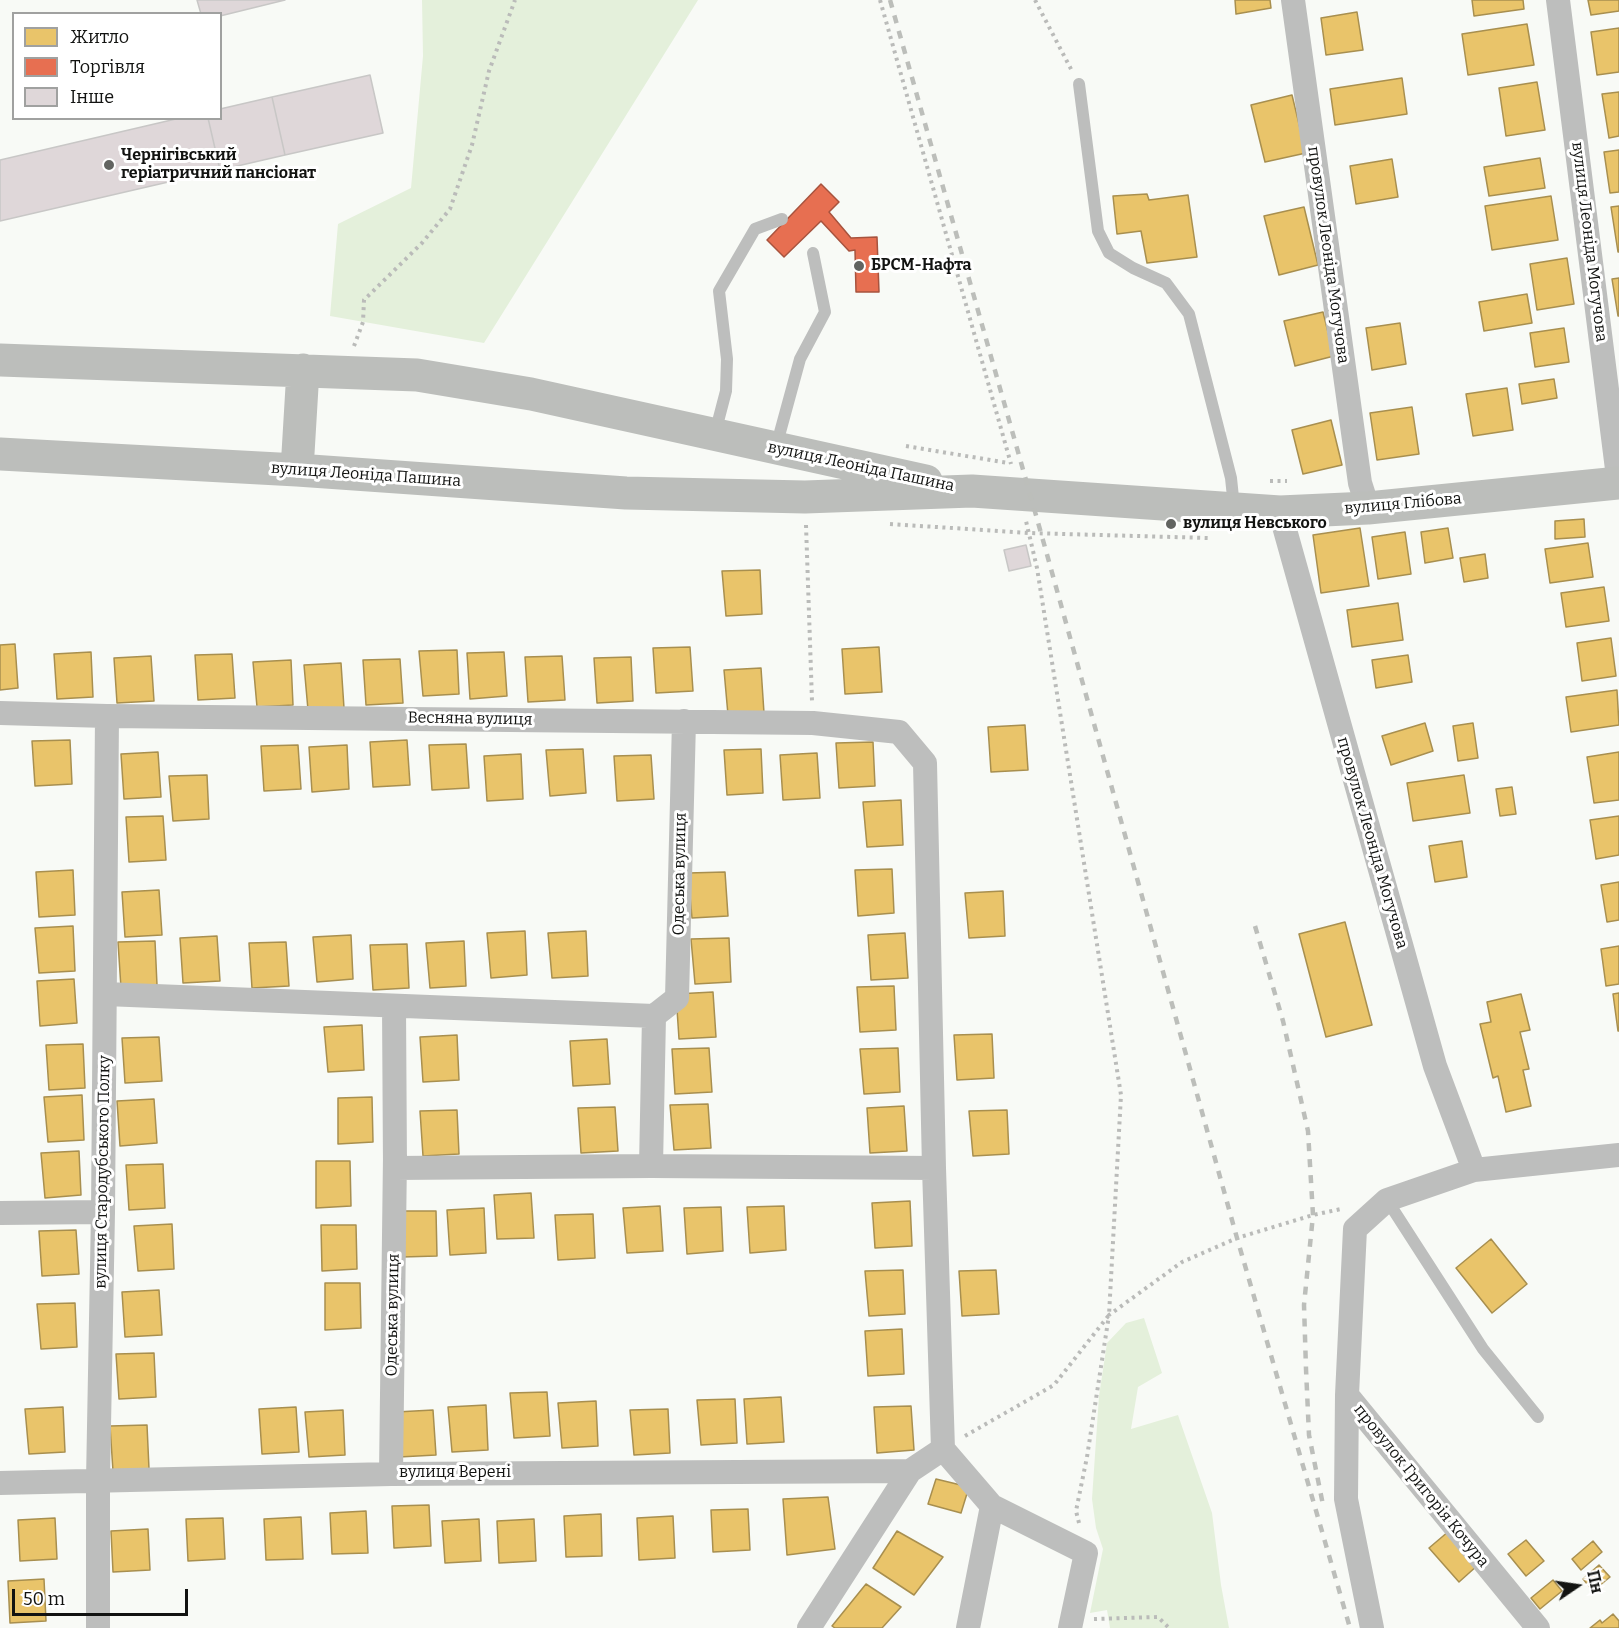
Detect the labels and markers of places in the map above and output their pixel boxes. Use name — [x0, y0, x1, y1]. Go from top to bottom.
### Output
place label: Чернігівський геріатричний пансіонат — [121, 146, 316, 184]
marker: Чернігівський геріатричний пансіонат — [102, 158, 116, 172]
place label: БРСМ-Нафта — [871, 256, 972, 276]
marker: БРСМ-Нафта — [852, 259, 866, 273]
place label: вулиця Невського — [1183, 514, 1327, 534]
marker: вулиця Невського — [1164, 517, 1178, 531]

